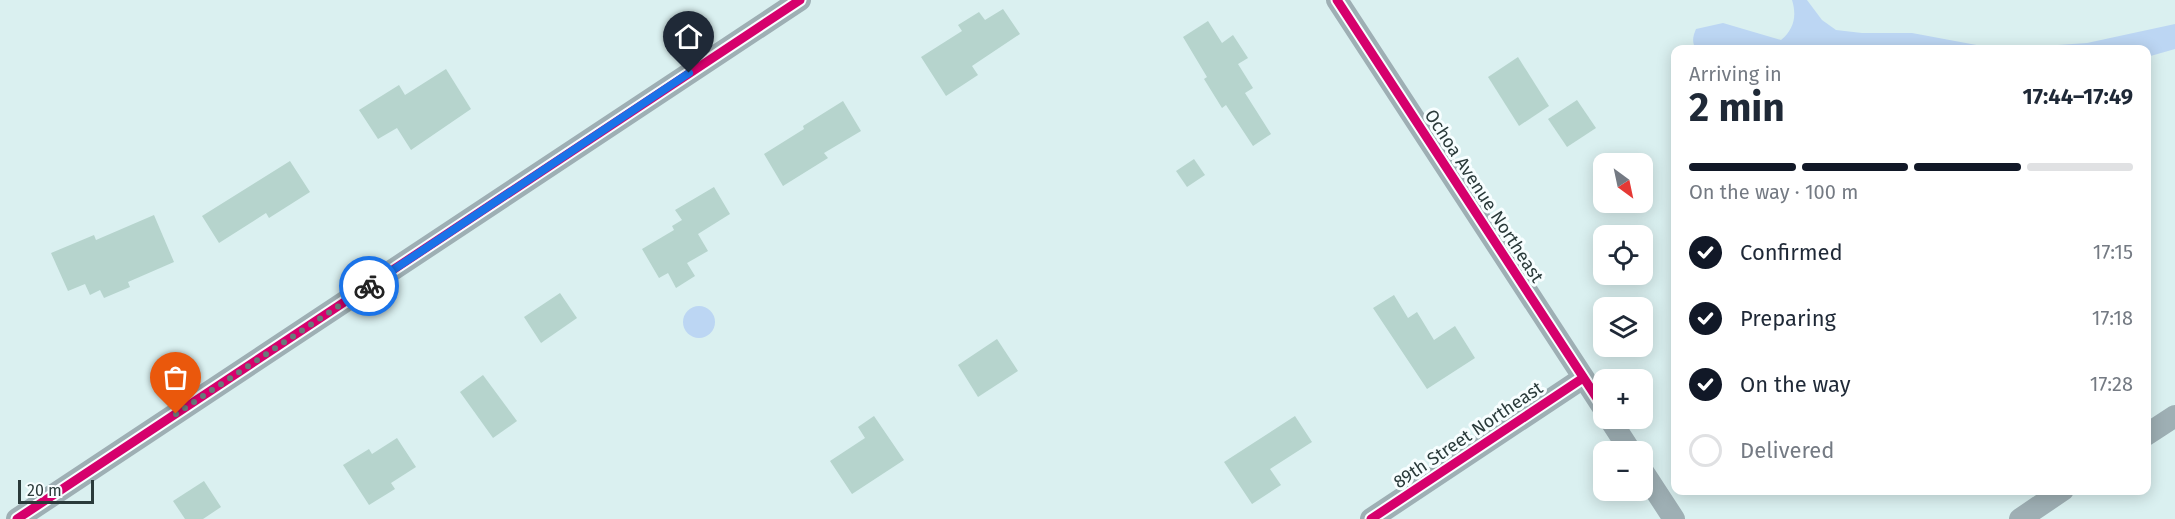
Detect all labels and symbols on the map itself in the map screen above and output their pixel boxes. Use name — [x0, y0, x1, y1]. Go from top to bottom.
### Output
pin — [663, 11, 714, 73]
street label: Ochoa Avenue Northeast — [1420, 105, 1548, 287]
north arrow — [1593, 153, 1653, 213]
courier — [339, 256, 399, 316]
pin — [150, 352, 201, 414]
street label: 89th Street Northeast — [1389, 377, 1547, 493]
scale bar — [18, 477, 94, 504]

